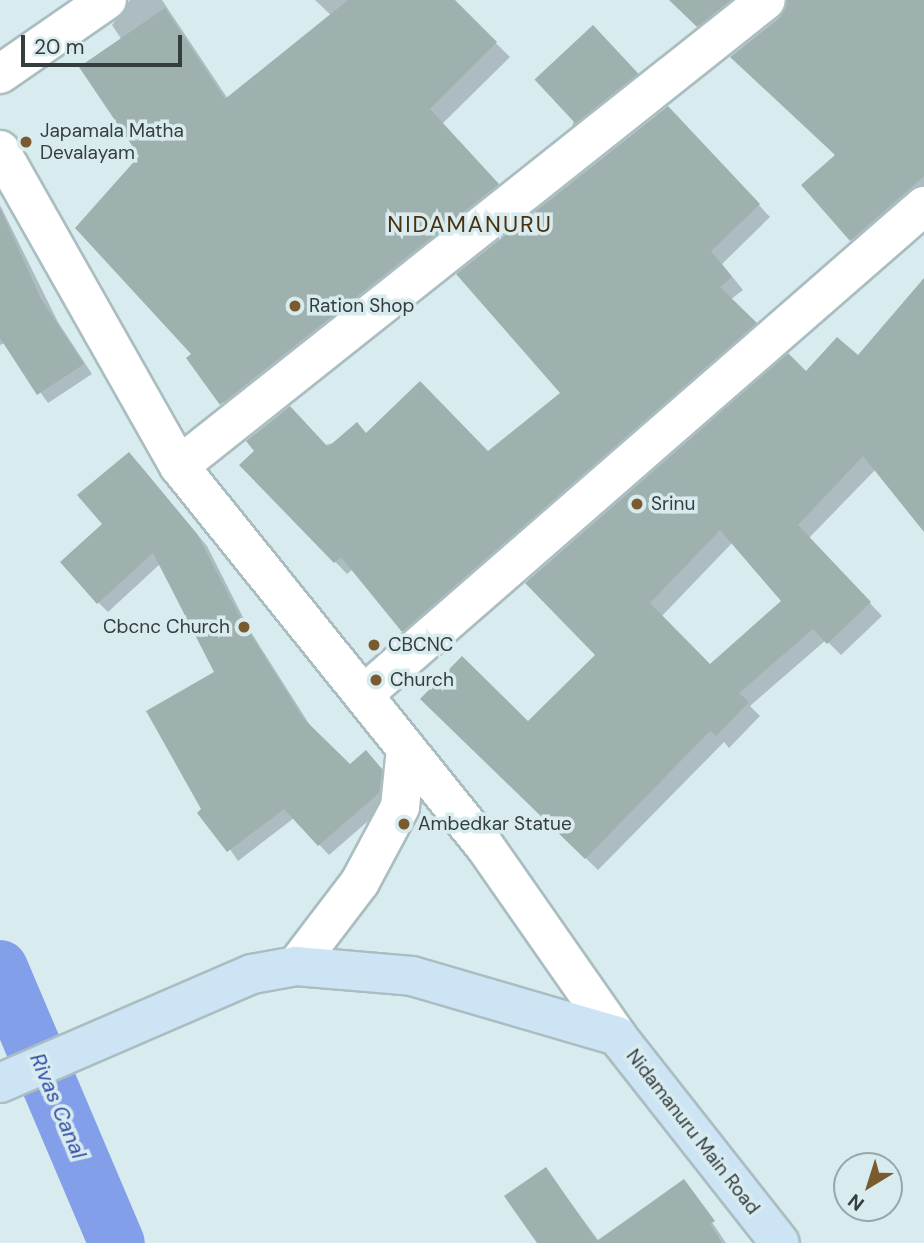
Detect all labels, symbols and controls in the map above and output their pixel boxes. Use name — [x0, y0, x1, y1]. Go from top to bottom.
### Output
scale bar — [24, 21, 186, 65]
text: 20 m — [34, 33, 85, 61]
place label: Japamala Matha Devalayam — [40, 120, 184, 164]
marker: Japamala Matha Devalayam — [18, 134, 34, 150]
district label: NIDAMANURU — [388, 210, 552, 238]
place label: Ration Shop — [309, 295, 414, 317]
marker: Ration Shop — [287, 298, 303, 314]
place label: Srinu — [651, 493, 695, 515]
marker: Srinu — [629, 496, 645, 512]
place label: Cbcnc Church — [103, 616, 230, 638]
marker: Cbcnc Church — [236, 619, 252, 635]
place label: CBCNC — [388, 634, 453, 656]
marker: CBCNC — [366, 637, 382, 653]
place label: Church — [390, 669, 454, 691]
marker: Church — [368, 672, 384, 688]
place label: Ambedkar Statue — [418, 813, 572, 835]
marker: Ambedkar Statue — [396, 816, 412, 832]
street label: Nidamanuru Main Road — [622, 1045, 764, 1219]
water label: Rivas Canal — [25, 1050, 91, 1162]
north arrow — [833, 1152, 903, 1222]
text: N — [843, 1188, 869, 1216]

